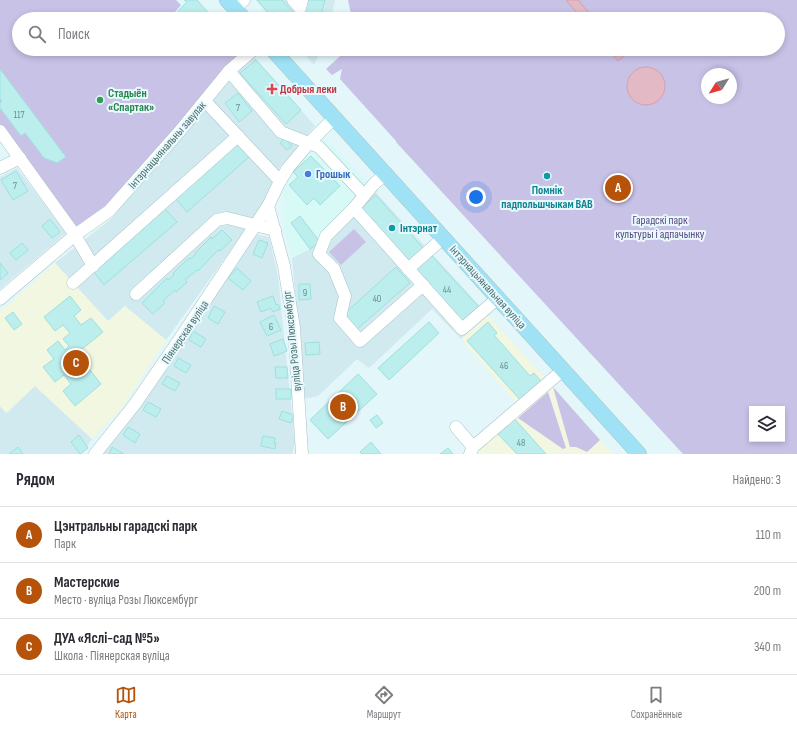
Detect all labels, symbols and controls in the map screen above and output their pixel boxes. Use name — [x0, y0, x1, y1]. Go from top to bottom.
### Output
search box — [12, 12, 785, 56]
icon: search — [26, 23, 48, 45]
text: Поиск — [58, 25, 90, 44]
north arrow — [701, 68, 737, 104]
place label: Добрыя леки — [280, 82, 337, 97]
marker: Добрыя леки — [267, 84, 277, 94]
place label: Стадыён «Спартак» — [108, 86, 154, 115]
marker: Стадыён «Спартак» — [95, 95, 105, 105]
street label: Інтэрнацыянальны завулак — [125, 98, 210, 192]
house number: 7 — [236, 102, 240, 114]
house number: 117 — [14, 109, 24, 121]
place label: Грошык — [316, 167, 351, 182]
marker: Грошык — [303, 169, 313, 179]
marker: Помнік падпольшчыкам ВАВ — [542, 171, 552, 181]
pin: A — [605, 173, 631, 203]
house number: 7 — [13, 180, 17, 192]
place label: Помнік падпольшчыкам ВАВ — [501, 183, 593, 212]
your location — [466, 187, 486, 207]
park label: Гарадскі парк культуры і адпачынку — [616, 213, 705, 242]
place label: Інтэрнат — [400, 221, 438, 236]
marker: Інтэрнат — [387, 223, 397, 233]
street label: Інтэрнацыянальная вуліца — [446, 242, 530, 333]
house number: 44 — [443, 284, 451, 296]
house number: 9 — [303, 287, 307, 299]
street label: вуліца Розы Люксембург — [280, 290, 305, 392]
house number: 40 — [373, 293, 381, 305]
street label: Піянерская вуліца — [159, 297, 212, 367]
house number: 6 — [269, 321, 273, 333]
pin: C — [63, 348, 89, 378]
house number: 46 — [500, 360, 508, 372]
pin: B — [330, 392, 356, 422]
map controls — [749, 406, 785, 442]
button: layers — [749, 406, 785, 442]
house number: 48 — [517, 437, 525, 449]
text: Рядом — [16, 470, 55, 490]
text: Найдено: 3 — [733, 472, 781, 488]
text: Цэнтральны гарадскі парк — [54, 517, 197, 536]
text: A — [26, 527, 32, 543]
text: 110 m — [756, 527, 781, 543]
text: Парк — [54, 536, 76, 552]
text: Мастерские — [54, 573, 120, 592]
text: B — [26, 583, 32, 599]
text: 200 m — [754, 583, 781, 599]
text: Место · вуліца Розы Люксембург — [54, 592, 198, 608]
text: ДУА «Яслі-сад №5» — [54, 629, 160, 648]
text: C — [26, 639, 32, 655]
text: 340 m — [754, 639, 781, 655]
text: Школа · Піянерская вуліца — [54, 648, 170, 664]
tab: Карта — [115, 684, 137, 721]
tab: Маршрут — [367, 684, 401, 721]
tab: Сохранённые — [631, 684, 682, 721]

